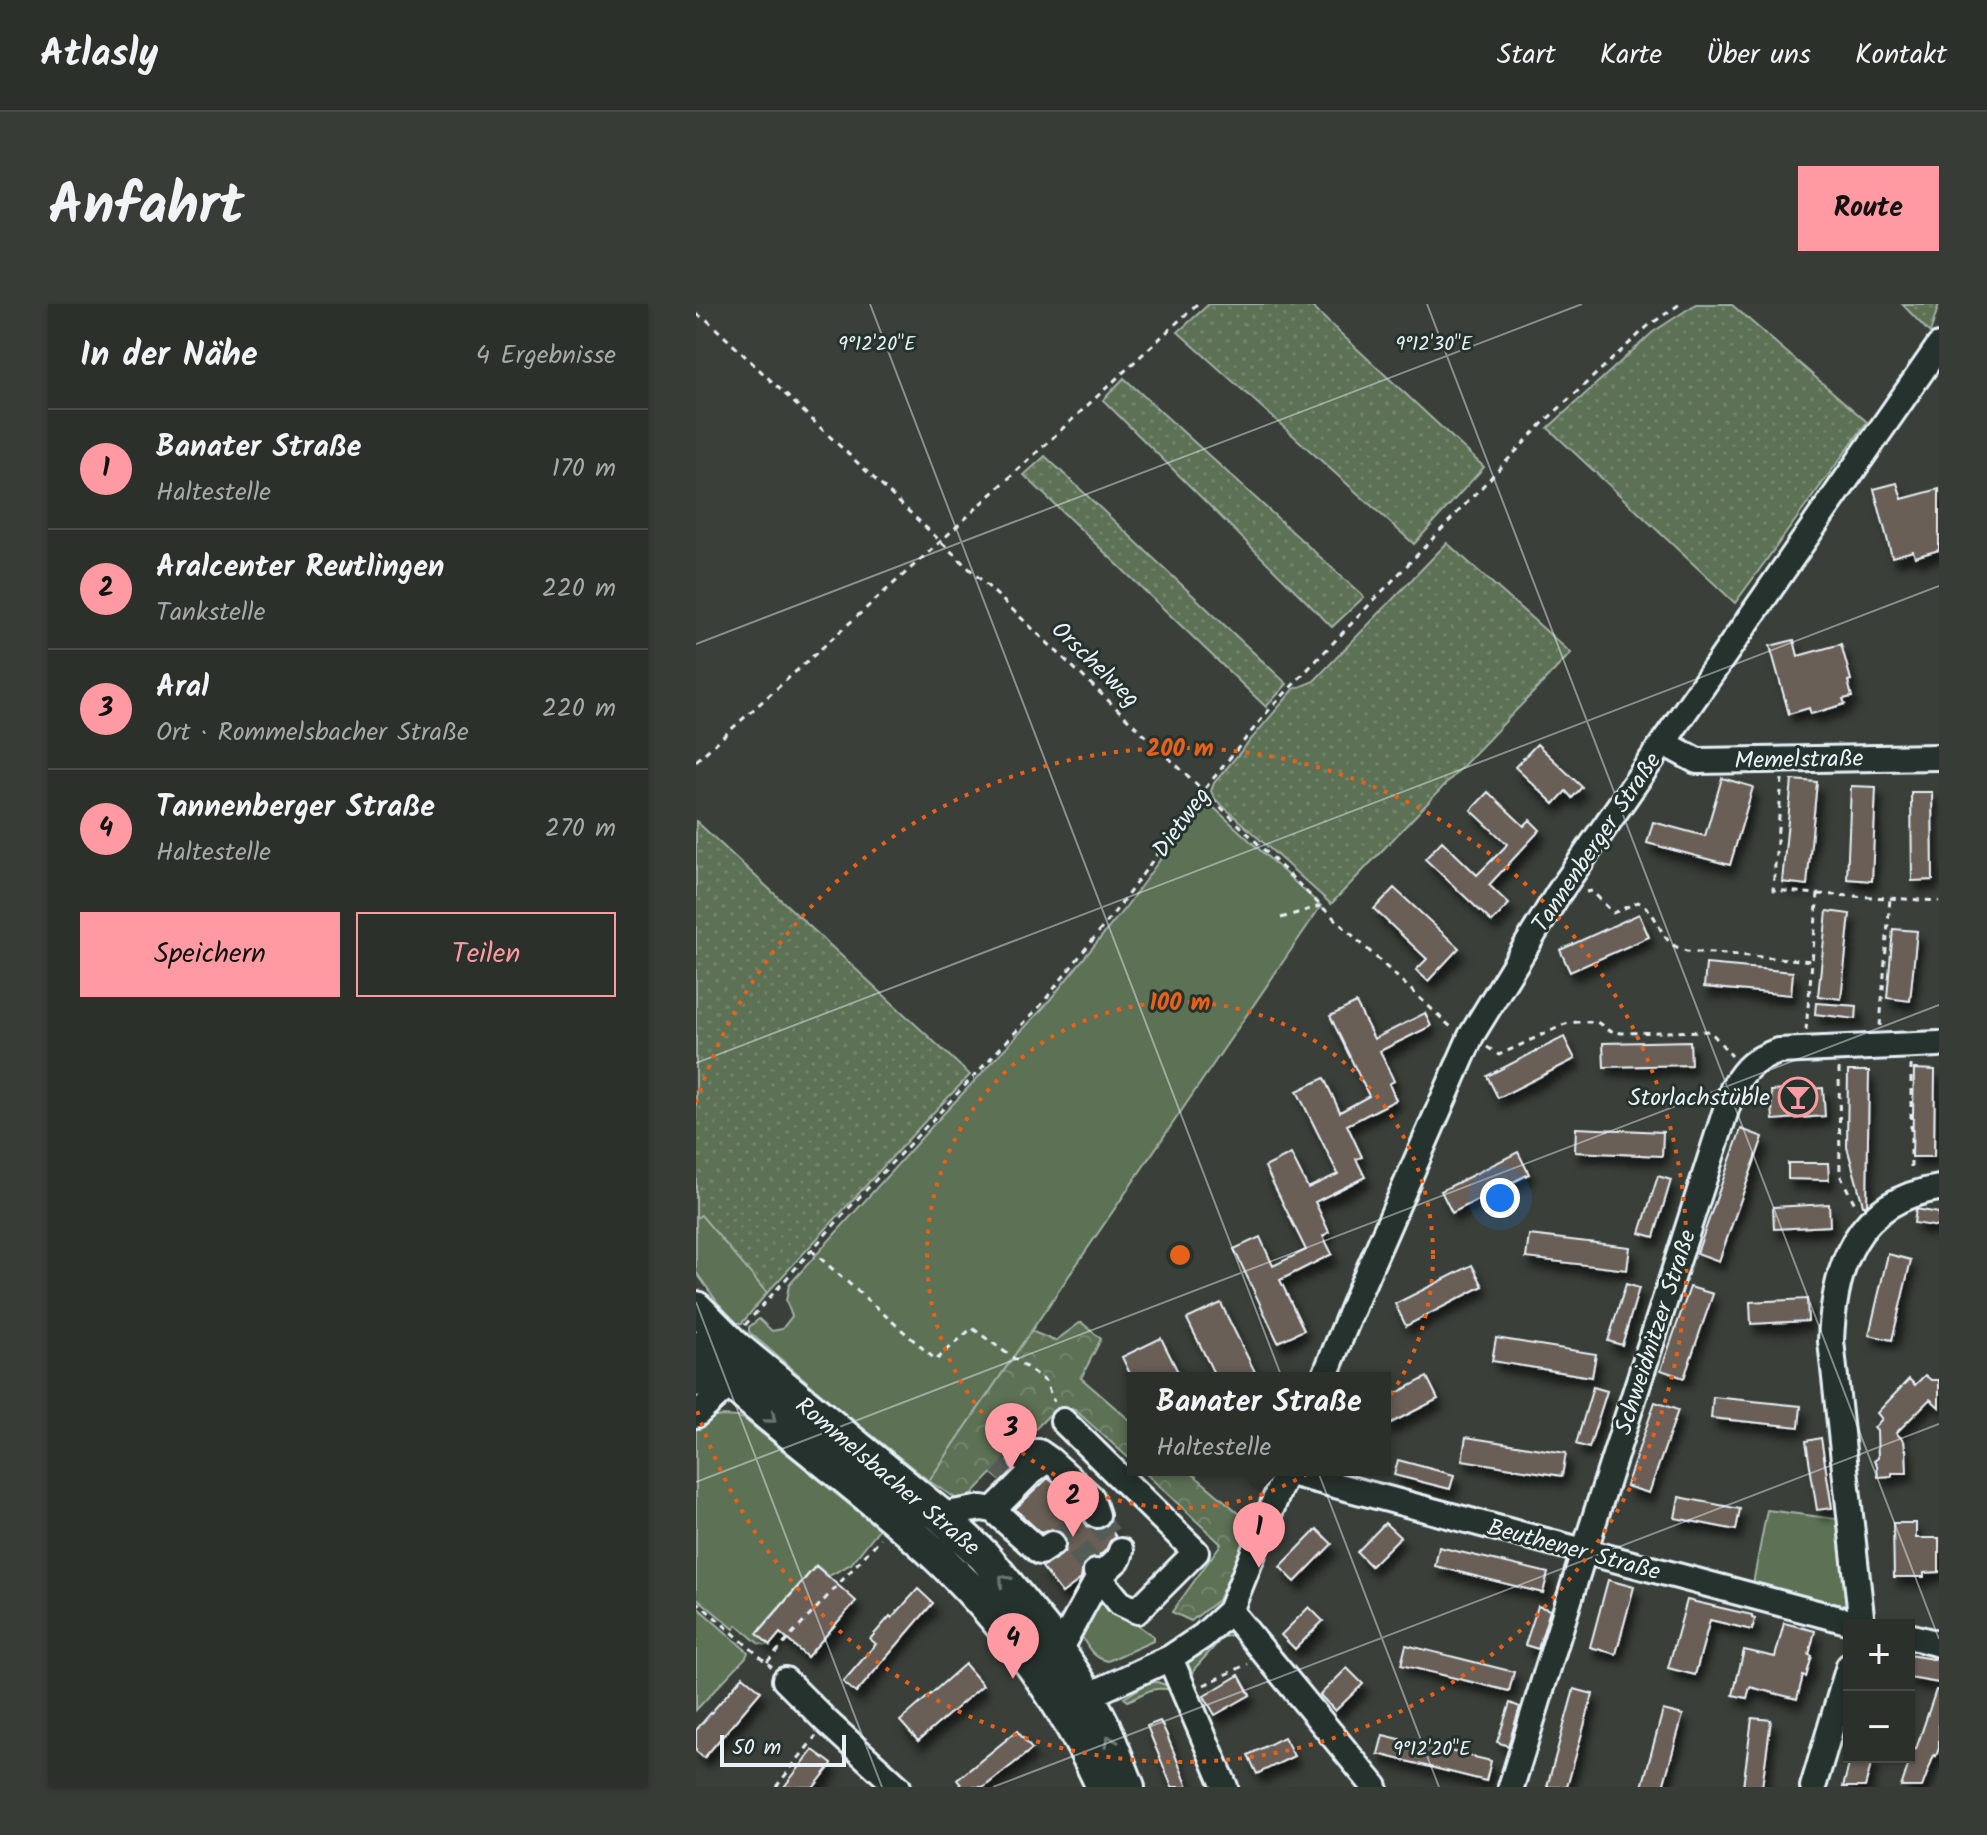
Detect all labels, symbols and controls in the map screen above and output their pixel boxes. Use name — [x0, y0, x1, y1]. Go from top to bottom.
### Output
text: Atlasly — [40, 25, 158, 85]
text: Start — [1497, 33, 1556, 78]
text: Karte — [1600, 33, 1662, 78]
text: Über uns — [1706, 33, 1811, 78]
text: Kontakt — [1855, 33, 1947, 78]
text: Anfahrt — [48, 163, 244, 253]
button: Route — [1798, 166, 1939, 251]
text: In der Nähe — [80, 329, 258, 383]
text: 9°12'20"E — [838, 329, 917, 361]
text: 9°12'30"E — [1395, 329, 1474, 361]
text: 4 Ergebnisse — [476, 335, 616, 377]
text: Banater Straße — [156, 424, 361, 472]
text: 1 — [102, 448, 110, 490]
text: 170 m — [552, 448, 616, 490]
text: Haltestelle — [156, 472, 271, 514]
text: Aralcenter Reutlingen — [156, 544, 444, 592]
text: 2 — [98, 568, 114, 610]
text: 220 m — [542, 568, 616, 610]
text: Tankstelle — [156, 592, 265, 634]
street label: Orschelweg — [1041, 612, 1149, 718]
text: Aral — [156, 664, 209, 712]
text: 3 — [99, 688, 113, 730]
text: 220 m — [542, 688, 616, 730]
text: Ort · Rommelsbacher Straße — [156, 712, 469, 754]
text: 200 m — [1146, 730, 1214, 769]
street label: Memelstraße — [1734, 740, 1864, 781]
street label: Tannenberger Straße — [1522, 745, 1672, 941]
street label: Dietweg — [1143, 779, 1221, 867]
text: Tannenberger Straße — [156, 784, 435, 832]
text: 4 — [99, 808, 113, 850]
text: 270 m — [545, 808, 616, 850]
text: Haltestelle — [156, 832, 271, 874]
button: Speichern — [80, 912, 340, 997]
button: Teilen — [356, 912, 616, 997]
text: 100 m — [1150, 984, 1210, 1023]
bar icon: Storlachstüble — [1777, 1076, 1819, 1118]
place label: Storlachstüble — [1628, 1079, 1770, 1118]
your location — [1480, 1178, 1520, 1218]
street label: Schweidnitzer Straße — [1605, 1225, 1708, 1440]
centre of rings — [1166, 1241, 1194, 1269]
popup — [1127, 1372, 1391, 1476]
text: Banater Straße — [1156, 1379, 1362, 1427]
street label: Rommelsbacher Straße — [786, 1388, 989, 1567]
pin: 3 — [985, 1403, 1037, 1469]
one-way arrow — [762, 1408, 777, 1423]
text: Haltestelle — [1156, 1427, 1271, 1469]
pin: 2 — [1047, 1471, 1099, 1537]
pin: 1 — [1233, 1502, 1285, 1568]
street label: Beuthener Straße — [1483, 1509, 1665, 1592]
one-way arrow — [999, 1574, 1014, 1589]
pin: 4 — [987, 1613, 1039, 1679]
map controls — [1843, 1619, 1915, 1763]
button: + — [1843, 1619, 1915, 1691]
button: − — [1843, 1691, 1915, 1763]
scale bar — [720, 1731, 846, 1767]
text: 50 m — [732, 1731, 781, 1766]
text: 9°12'20"E — [1393, 1734, 1472, 1766]
one-way arrow — [1103, 1735, 1119, 1749]

